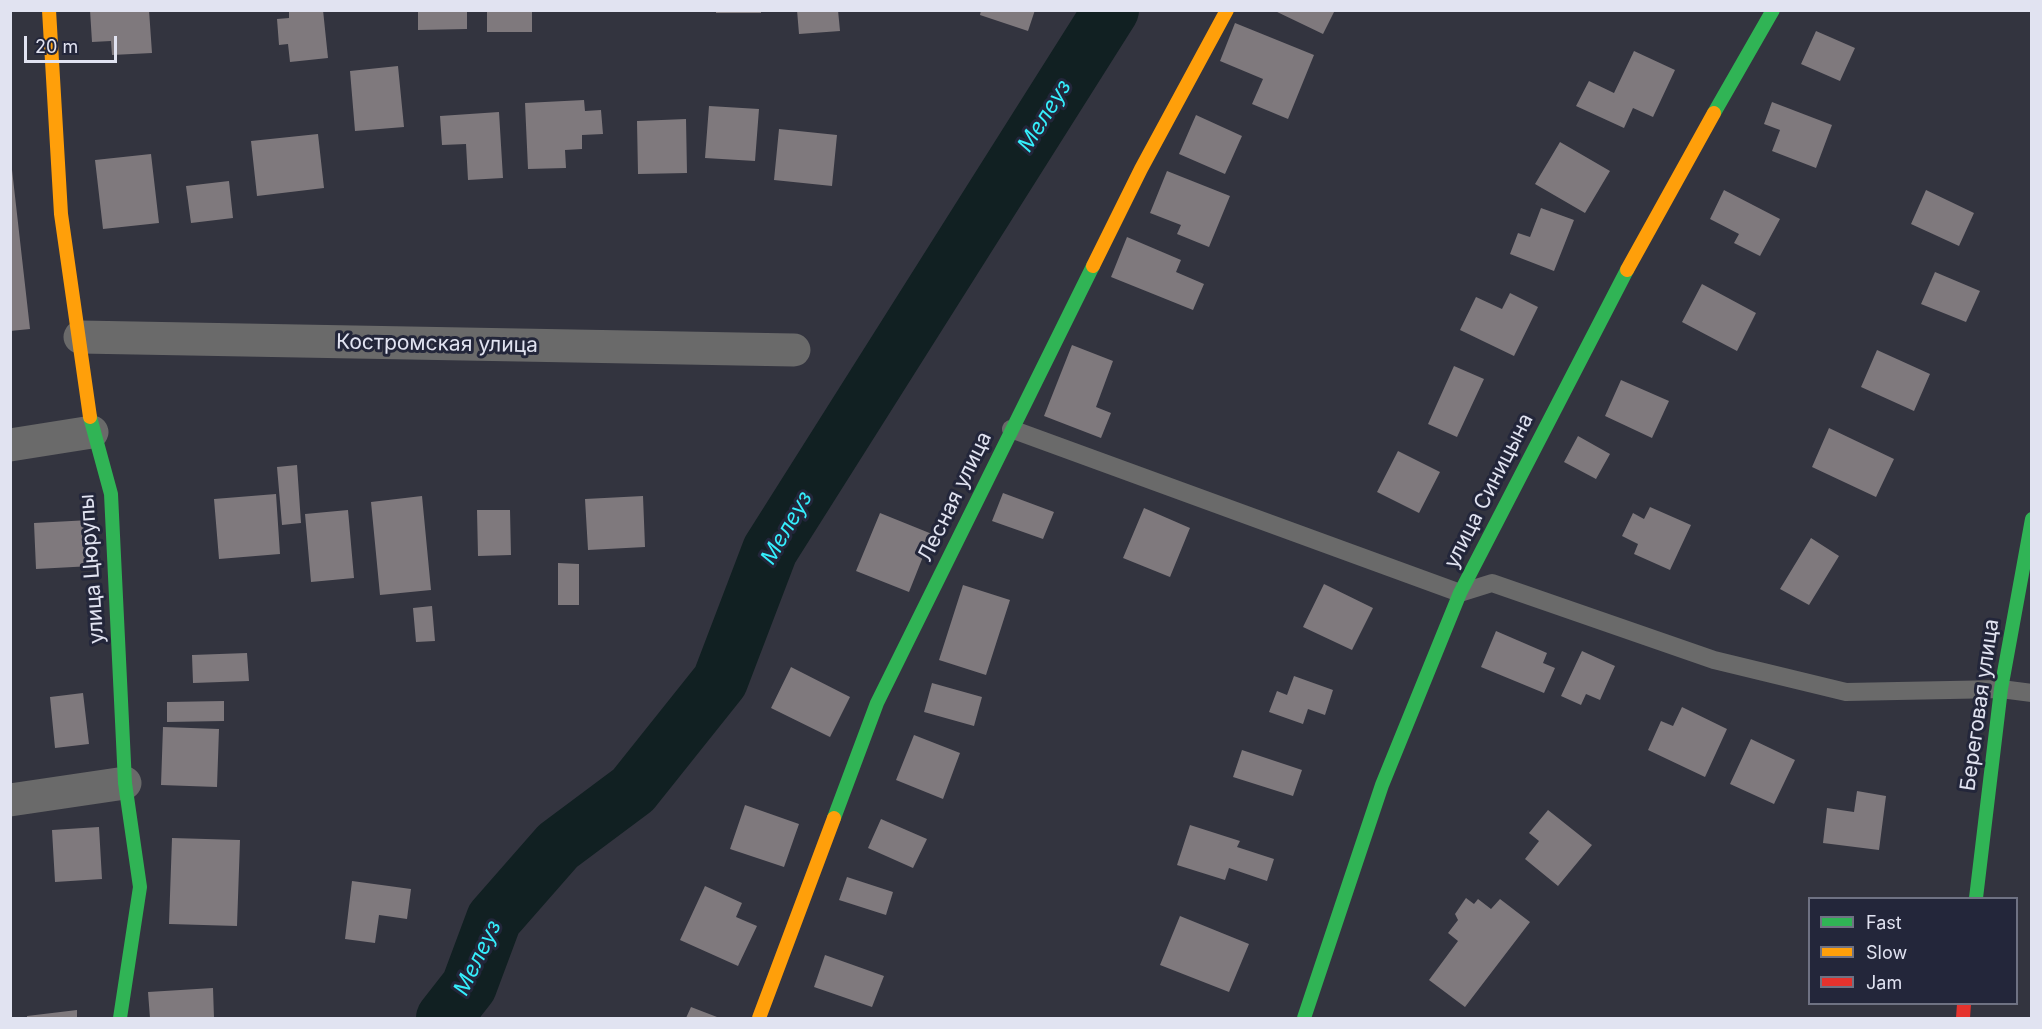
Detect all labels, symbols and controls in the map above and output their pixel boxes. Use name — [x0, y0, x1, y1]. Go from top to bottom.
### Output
scale bar — [27, 24, 120, 62]
text: 20 m — [35, 36, 78, 57]
water label: Мелеуз — [1013, 75, 1077, 157]
street label: Костромская улица — [336, 330, 538, 358]
street label: улица Синицына — [1439, 409, 1539, 573]
street label: Лесная улица — [913, 428, 997, 566]
water label: Мелеуз — [756, 487, 818, 569]
street label: улица Цюрупы — [74, 493, 110, 645]
street label: Береговая улица — [1955, 617, 2005, 793]
legend — [1808, 897, 2018, 1005]
text: Fast — [1866, 912, 1902, 933]
water label: Мелеуз — [449, 916, 507, 1000]
text: Slow — [1866, 942, 1907, 963]
text: Jam — [1866, 972, 1902, 993]

